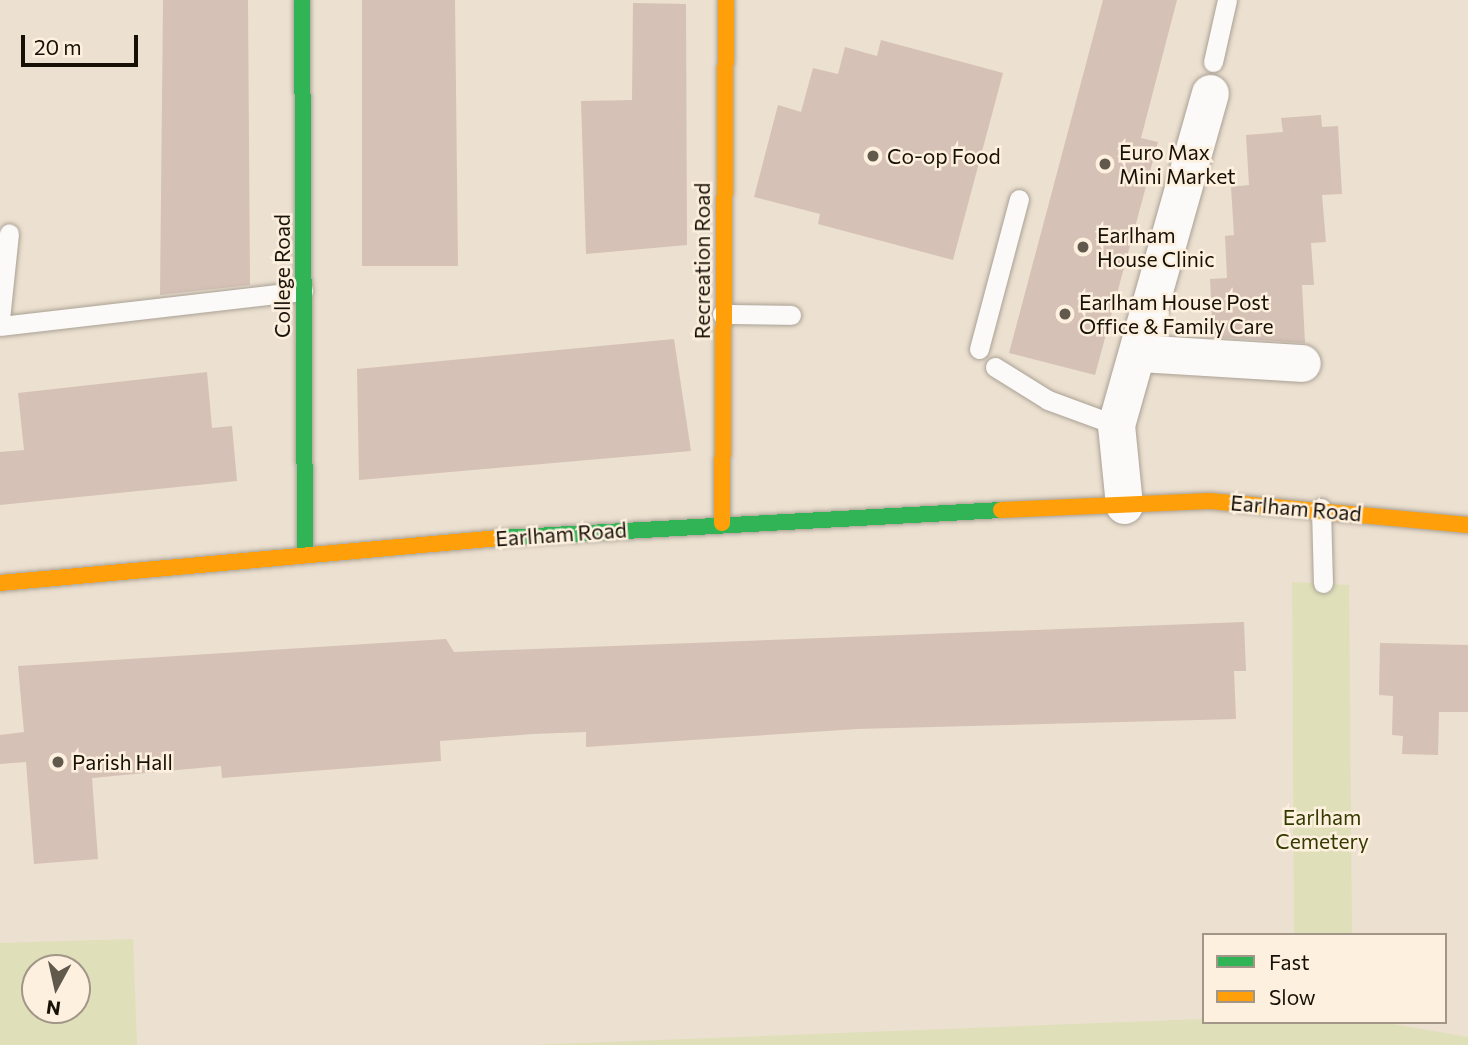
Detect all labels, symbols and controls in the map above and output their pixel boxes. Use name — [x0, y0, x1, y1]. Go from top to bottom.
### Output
scale bar — [24, 21, 142, 65]
text: 20 m — [34, 34, 82, 59]
place label: Euro Max Mini Market — [1119, 139, 1236, 189]
place label: Co-op Food — [887, 143, 1001, 169]
marker: Co-op Food — [865, 148, 881, 164]
marker: Euro Max Mini Market — [1097, 156, 1113, 172]
street label: Recreation Road — [689, 183, 715, 339]
street label: College Road — [269, 214, 295, 338]
place label: Earlham House Clinic — [1097, 222, 1215, 272]
marker: Earlham House Clinic — [1075, 239, 1091, 255]
place label: Earlham House Post Office & Family Care — [1079, 289, 1274, 339]
marker: Earlham House Post Office & Family Care — [1057, 306, 1073, 322]
street label: Earlham Road — [1229, 490, 1363, 526]
street label: Earlham Road — [494, 517, 628, 551]
place label: Parish Hall — [72, 749, 173, 775]
marker: Parish Hall — [50, 754, 66, 770]
park label: Earlham Cemetery — [1275, 804, 1369, 854]
legend — [1202, 933, 1447, 1024]
text: Fast — [1269, 949, 1310, 974]
north arrow — [21, 954, 91, 1024]
text: Slow — [1269, 984, 1316, 1009]
text: N — [45, 996, 62, 1021]

